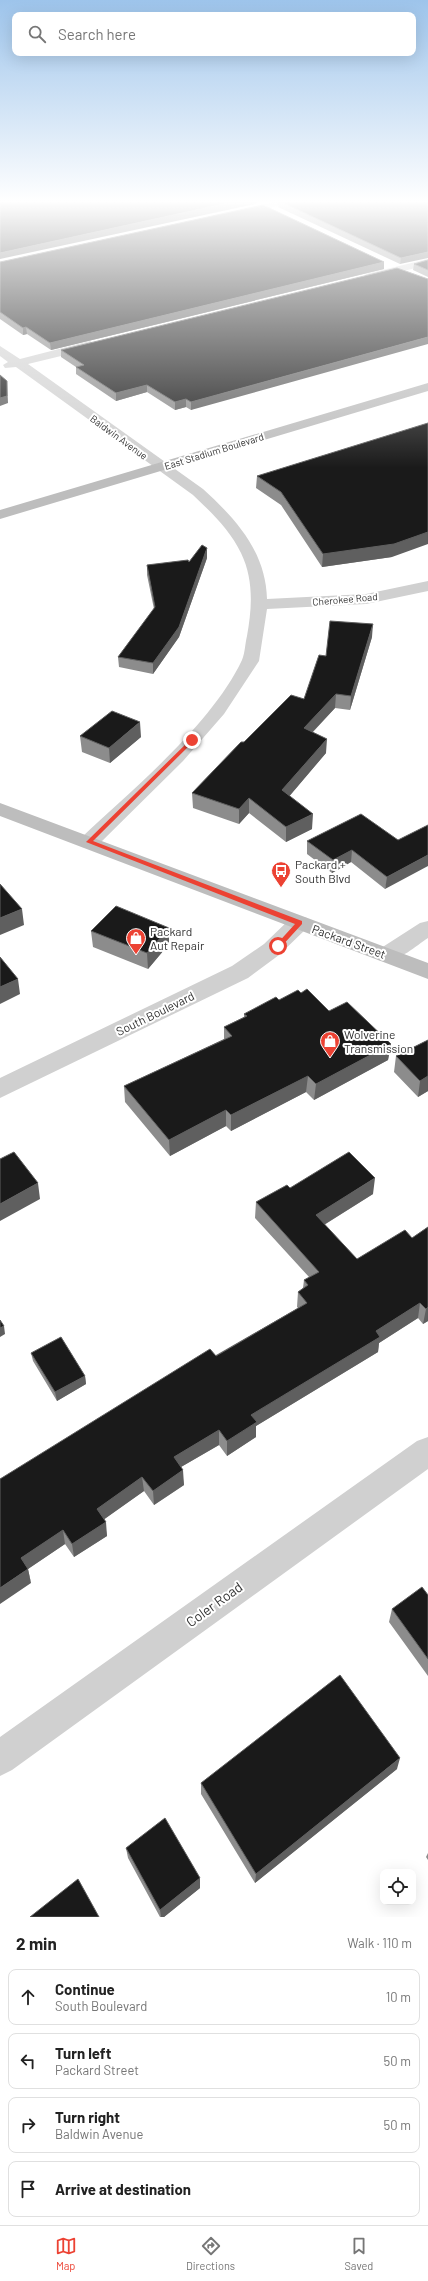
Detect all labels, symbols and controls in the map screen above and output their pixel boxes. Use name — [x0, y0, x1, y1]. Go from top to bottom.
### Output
search box — [12, 12, 416, 56]
icon: search — [26, 23, 48, 45]
text: Search here — [58, 25, 136, 43]
street label: Baldwin Avenue — [88, 412, 150, 462]
street label: East Stadium Boulevard — [163, 430, 265, 472]
street label: Cherokee Road — [312, 590, 378, 608]
route end — [183, 731, 201, 749]
place label: Packard + South Blvd — [295, 857, 351, 885]
bus stop icon: Packard + South Blvd — [270, 860, 292, 888]
street label: Packard Street — [310, 921, 388, 961]
place label: Packard Aut Repair — [150, 924, 205, 952]
shop icon: Packard Aut Repair — [125, 927, 147, 955]
route start — [269, 937, 287, 955]
street label: South Boulevard — [114, 988, 196, 1038]
place label: Wolverine Transmission — [344, 1027, 413, 1055]
shop icon: Wolverine Transmission — [319, 1030, 341, 1058]
street label: Coler Road — [182, 1578, 246, 1630]
map controls — [380, 1869, 416, 1905]
button: locate — [380, 1869, 416, 1905]
text: 2 min — [16, 1933, 57, 1953]
text: Walk · 110 m — [347, 1935, 412, 1951]
text: Continue — [55, 1980, 115, 1998]
icon: ahead — [17, 1986, 39, 2008]
text: 10 m — [386, 1989, 411, 2005]
text: South Boulevard — [55, 1998, 147, 2014]
text: Turn left — [55, 2044, 111, 2062]
icon: left — [17, 2050, 39, 2072]
text: 50 m — [384, 2053, 411, 2069]
text: Packard Street — [55, 2062, 139, 2078]
text: Turn right — [55, 2108, 120, 2126]
icon: right — [17, 2114, 39, 2136]
text: 50 m — [384, 2117, 411, 2133]
text: Baldwin Avenue — [55, 2126, 143, 2142]
icon: arrive — [17, 2178, 39, 2200]
text: Arrive at destination — [55, 2180, 191, 2198]
tab: Map — [55, 2235, 77, 2272]
tab: Directions — [186, 2235, 235, 2272]
tab: Saved — [344, 2235, 373, 2272]

